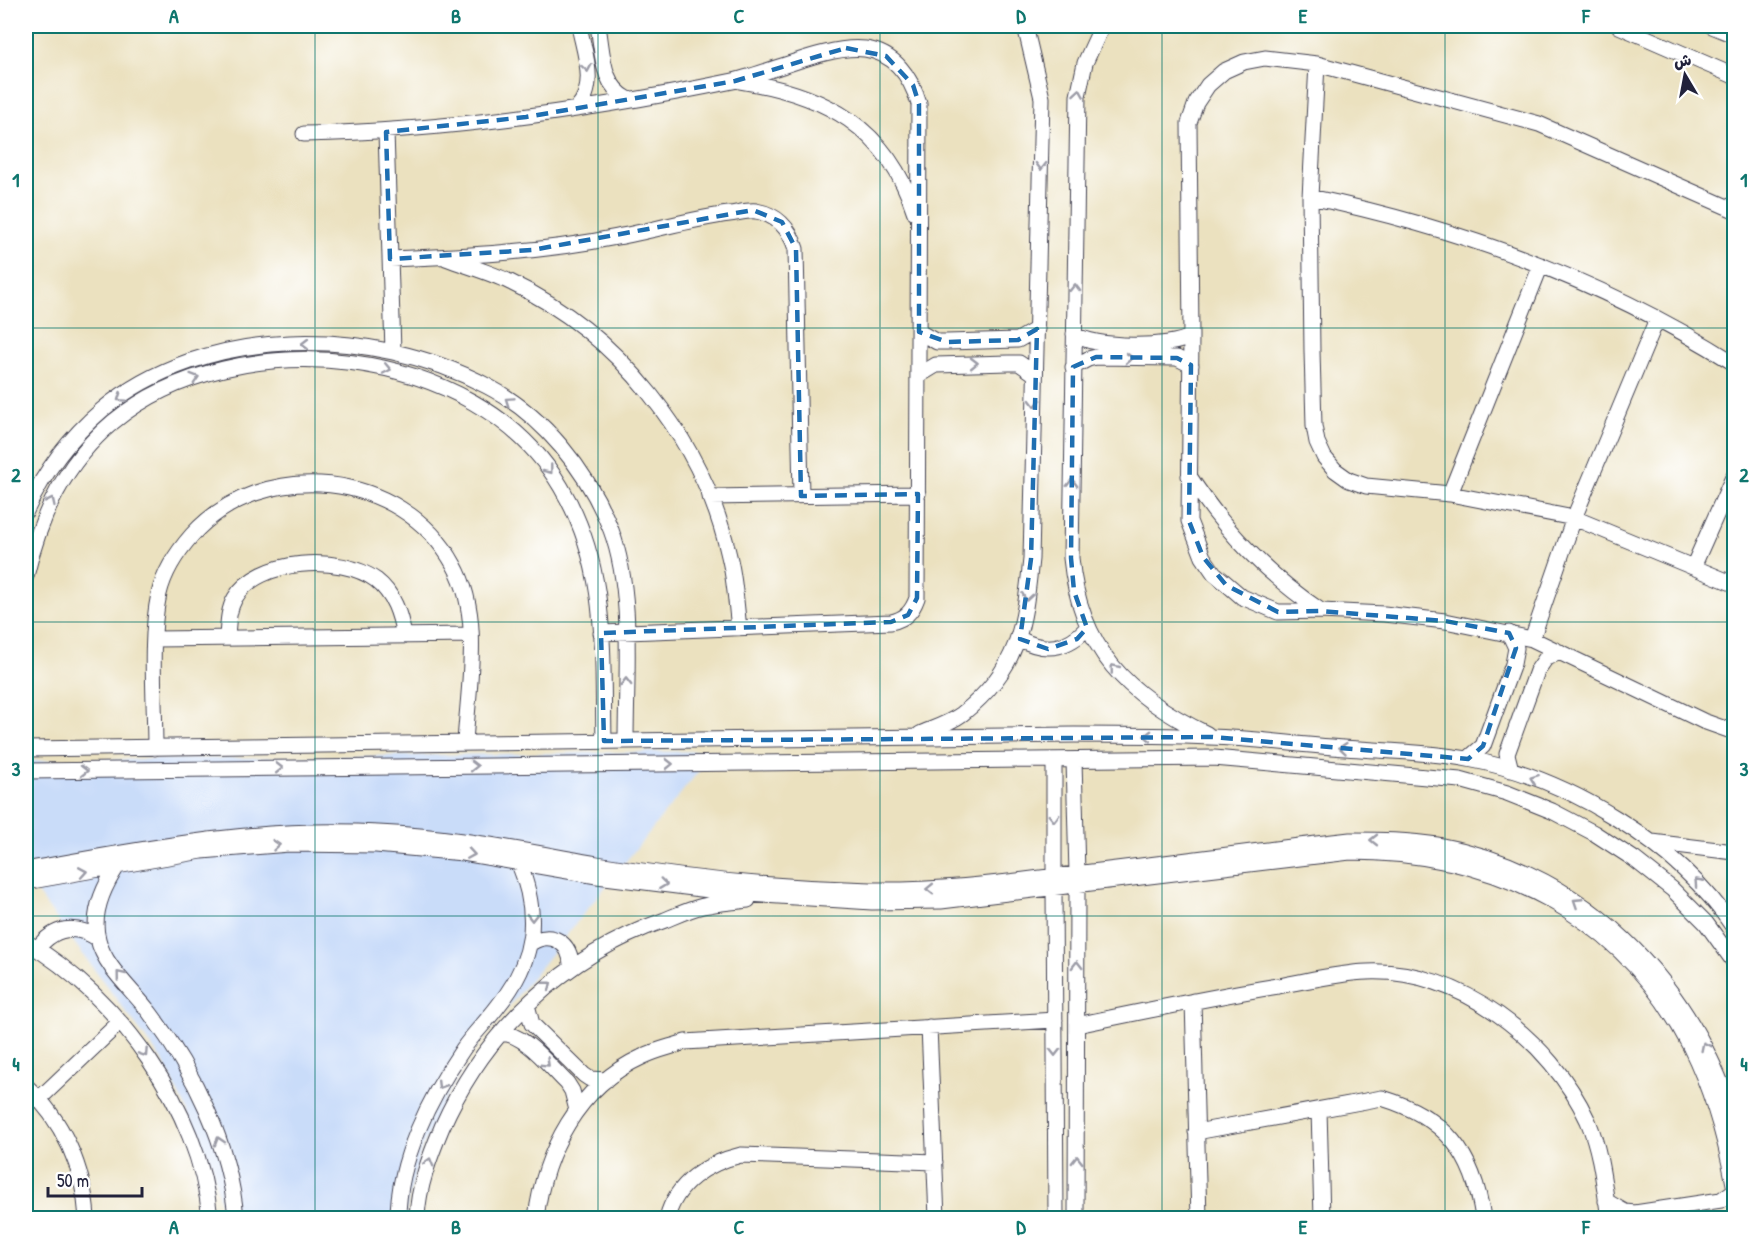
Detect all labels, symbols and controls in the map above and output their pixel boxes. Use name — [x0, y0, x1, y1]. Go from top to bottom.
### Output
text: A — [169, 2, 179, 29]
text: B — [451, 2, 461, 29]
text: C — [734, 2, 745, 29]
text: D — [1016, 2, 1026, 29]
text: E — [1299, 2, 1308, 29]
text: F — [1581, 2, 1591, 29]
north arrow — [1655, 45, 1715, 105]
text: ش — [1672, 48, 1693, 73]
one-way arrow — [580, 63, 593, 73]
one-way arrow — [1072, 89, 1085, 99]
one-way arrow — [1034, 161, 1047, 170]
text: 1 — [12, 166, 20, 193]
text: 1 — [1740, 166, 1748, 193]
one-way arrow — [1068, 284, 1081, 293]
one-way arrow — [300, 338, 309, 350]
one-way arrow — [1125, 352, 1134, 364]
one-way arrow — [969, 357, 978, 370]
one-way arrow — [382, 362, 392, 375]
one-way arrow — [189, 373, 200, 385]
one-way arrow — [116, 391, 127, 402]
one-way arrow — [505, 397, 516, 408]
one-way arrow — [1029, 398, 1041, 407]
text: 2 — [11, 461, 21, 488]
text: 2 — [1739, 461, 1749, 488]
one-way arrow — [541, 463, 552, 474]
one-way arrow — [1066, 479, 1078, 488]
one-way arrow — [44, 497, 56, 508]
one-way arrow — [1021, 592, 1034, 602]
one-way arrow — [1110, 663, 1121, 674]
one-way arrow — [620, 678, 632, 687]
one-way arrow — [1144, 730, 1153, 742]
one-way arrow — [1338, 742, 1347, 755]
text: 3 — [12, 755, 21, 782]
text: 3 — [1740, 755, 1749, 782]
one-way arrow — [664, 758, 673, 770]
one-way arrow — [469, 760, 478, 772]
one-way arrow — [274, 762, 283, 775]
one-way arrow — [79, 764, 88, 777]
one-way arrow — [1529, 774, 1540, 787]
one-way arrow — [1048, 814, 1060, 823]
one-way arrow — [1369, 834, 1378, 846]
one-way arrow — [272, 839, 281, 852]
one-way arrow — [466, 847, 475, 859]
one-way arrow — [78, 866, 88, 879]
one-way arrow — [659, 877, 668, 890]
one-way arrow — [1694, 878, 1705, 889]
one-way arrow — [925, 882, 934, 895]
one-way arrow — [1573, 898, 1584, 909]
one-way arrow — [526, 913, 538, 922]
one-way arrow — [1071, 961, 1083, 970]
one-way arrow — [116, 971, 127, 982]
one-way arrow — [541, 981, 552, 992]
one-way arrow — [1701, 1042, 1712, 1053]
one-way arrow — [136, 1047, 148, 1057]
one-way arrow — [1049, 1048, 1061, 1057]
text: 4 — [12, 1050, 20, 1077]
text: 4 — [1740, 1050, 1748, 1077]
one-way arrow — [539, 1056, 550, 1067]
one-way arrow — [436, 1079, 448, 1089]
one-way arrow — [213, 1136, 226, 1147]
one-way arrow — [1070, 1156, 1083, 1165]
one-way arrow — [422, 1157, 434, 1167]
scale bar — [48, 1160, 142, 1198]
text: 50 m — [57, 1168, 89, 1193]
text: A — [169, 1213, 179, 1240]
text: B — [451, 1213, 461, 1240]
text: C — [734, 1213, 745, 1240]
text: D — [1016, 1213, 1026, 1240]
text: E — [1299, 1213, 1308, 1240]
text: F — [1581, 1213, 1591, 1240]

